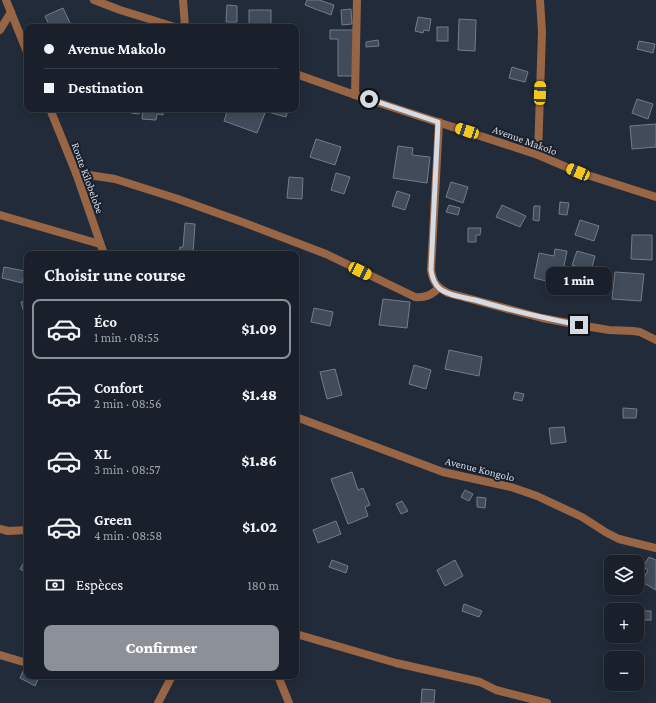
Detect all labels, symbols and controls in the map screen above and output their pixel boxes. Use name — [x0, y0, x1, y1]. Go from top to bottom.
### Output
text: Avenue Makolo — [68, 41, 166, 57]
text: Destination — [68, 80, 143, 96]
car — [534, 81, 546, 105]
route start — [360, 90, 378, 108]
car — [454, 122, 480, 140]
street label: Avenue Makolo — [491, 123, 559, 157]
street label: Route Kilobelobe — [70, 141, 106, 215]
car — [565, 162, 591, 182]
car — [347, 260, 373, 282]
text: Choisir une course — [44, 265, 186, 285]
callout: 1 min — [546, 267, 612, 295]
text: 1 min — [564, 273, 594, 288]
icon: car — [46, 311, 82, 347]
text: Éco — [94, 314, 117, 330]
route end — [570, 316, 588, 334]
text: $1.09 — [242, 321, 277, 337]
text: 1 min · 08:55 — [94, 330, 159, 345]
icon: car — [46, 377, 82, 413]
text: Confort — [94, 380, 143, 396]
text: $1.48 — [242, 387, 277, 403]
text: 2 min · 08:56 — [94, 396, 162, 411]
icon: car — [46, 443, 82, 479]
text: XL — [94, 446, 111, 462]
text: $1.86 — [242, 453, 277, 469]
street label: Avenue Kongolo — [444, 455, 516, 485]
text: 3 min · 08:57 — [94, 462, 161, 477]
icon: car — [46, 509, 82, 545]
text: Green — [94, 512, 132, 528]
text: $1.02 — [242, 519, 277, 535]
text: 4 min · 08:58 — [94, 528, 162, 543]
map controls — [604, 555, 644, 691]
button: layers — [604, 555, 644, 595]
icon: cash — [44, 574, 66, 596]
text: Espèces — [76, 577, 123, 593]
text: 180 m — [247, 578, 279, 593]
button: + — [604, 603, 644, 643]
button: Confirmer — [44, 625, 279, 671]
button: − — [604, 651, 644, 691]

